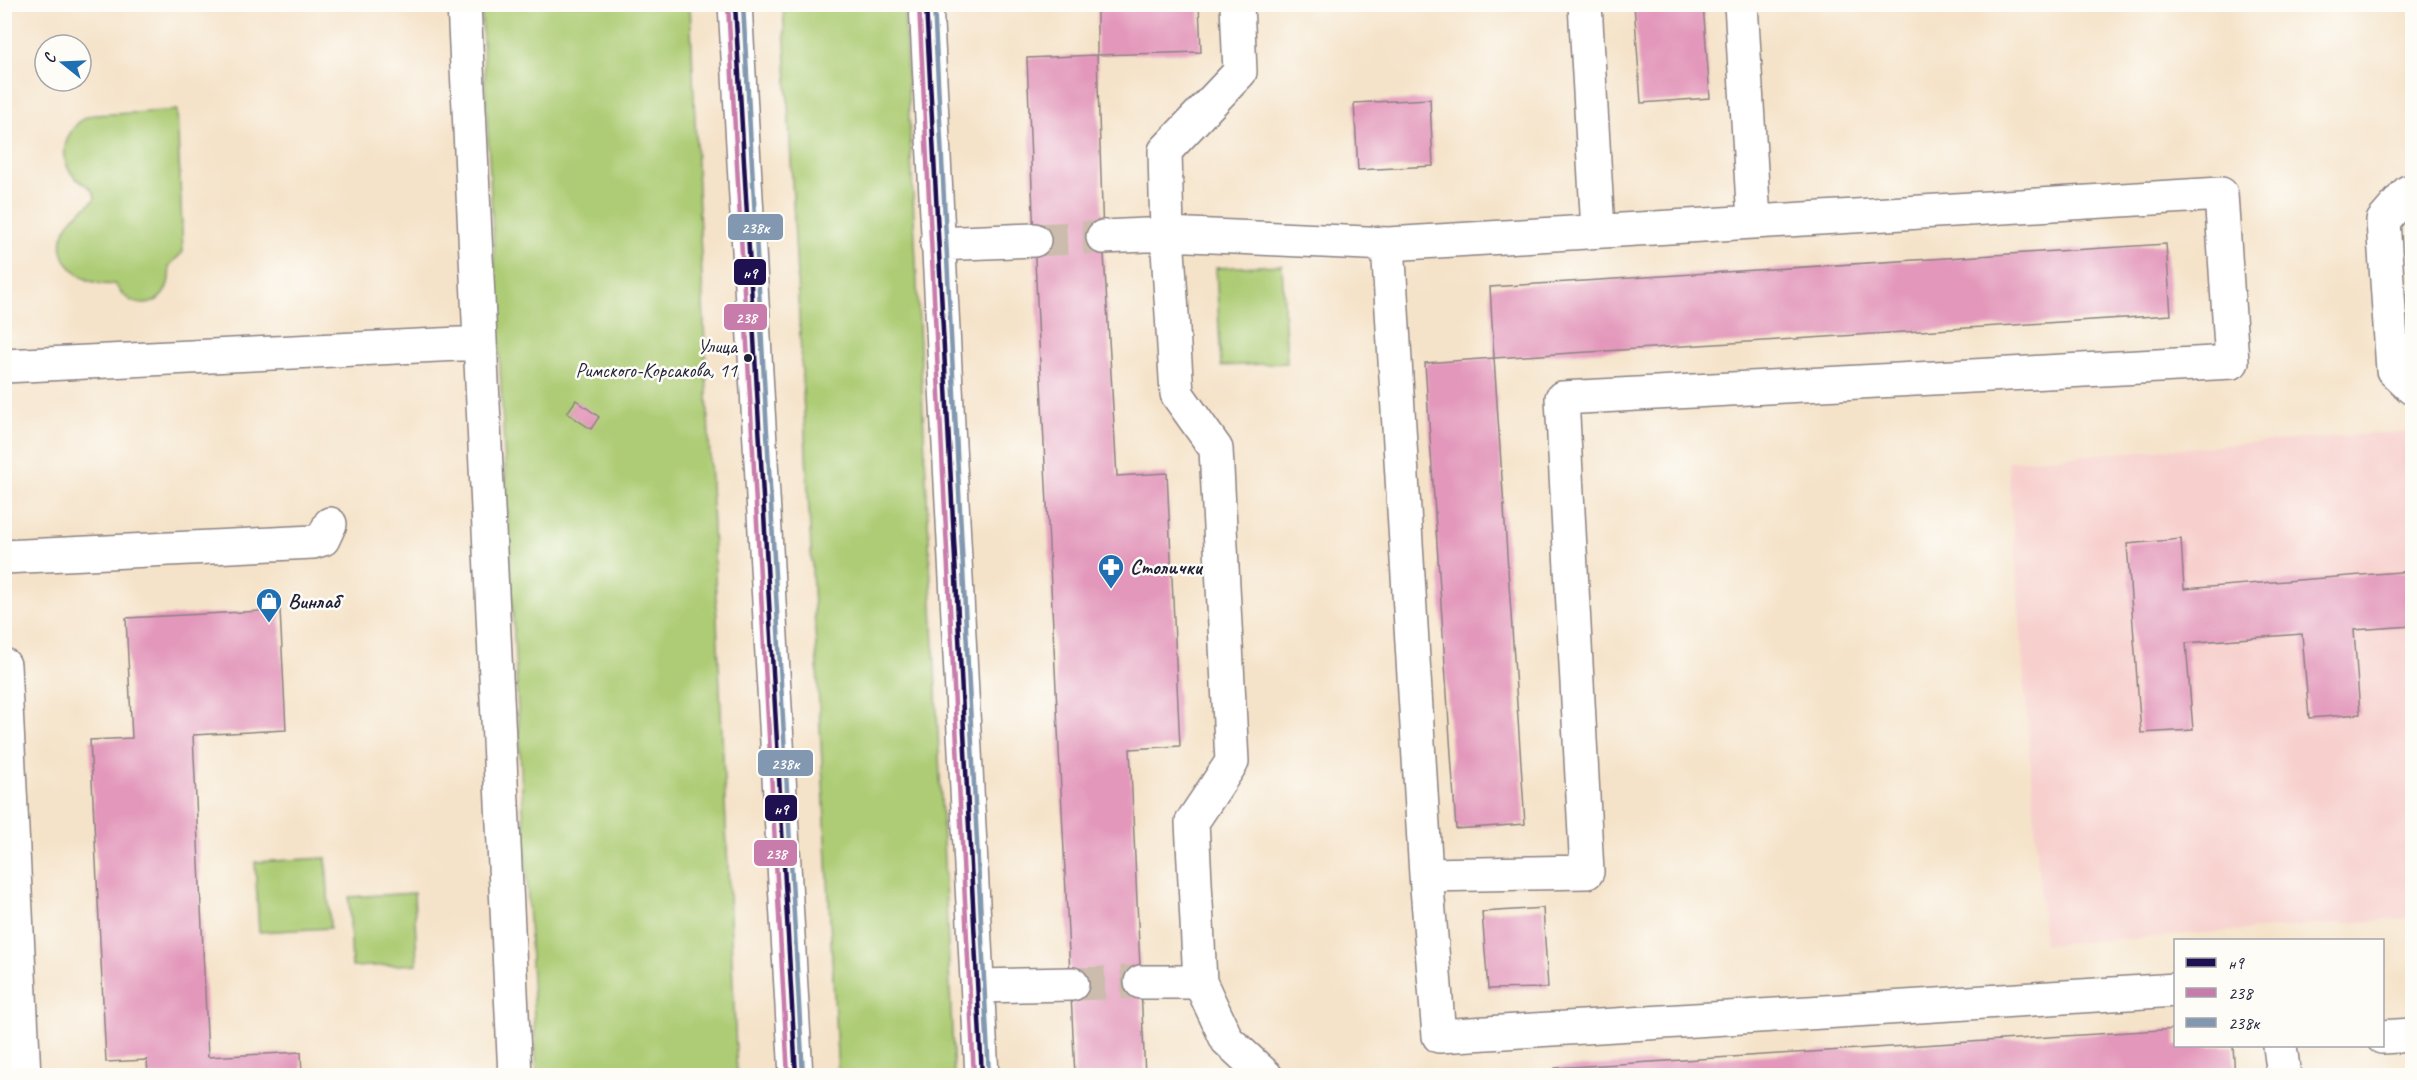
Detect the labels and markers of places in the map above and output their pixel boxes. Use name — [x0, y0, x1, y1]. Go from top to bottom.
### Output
place label: Улица Римского-Корсакова, 11 — [576, 334, 739, 383]
marker: Улица Римского-Корсакова, 11 — [742, 352, 754, 364]
pharmacy icon: Столички — [1096, 552, 1126, 590]
place label: Столички — [1130, 554, 1203, 580]
shop icon: Винлаб — [254, 586, 284, 624]
place label: Винлаб — [288, 588, 344, 614]

